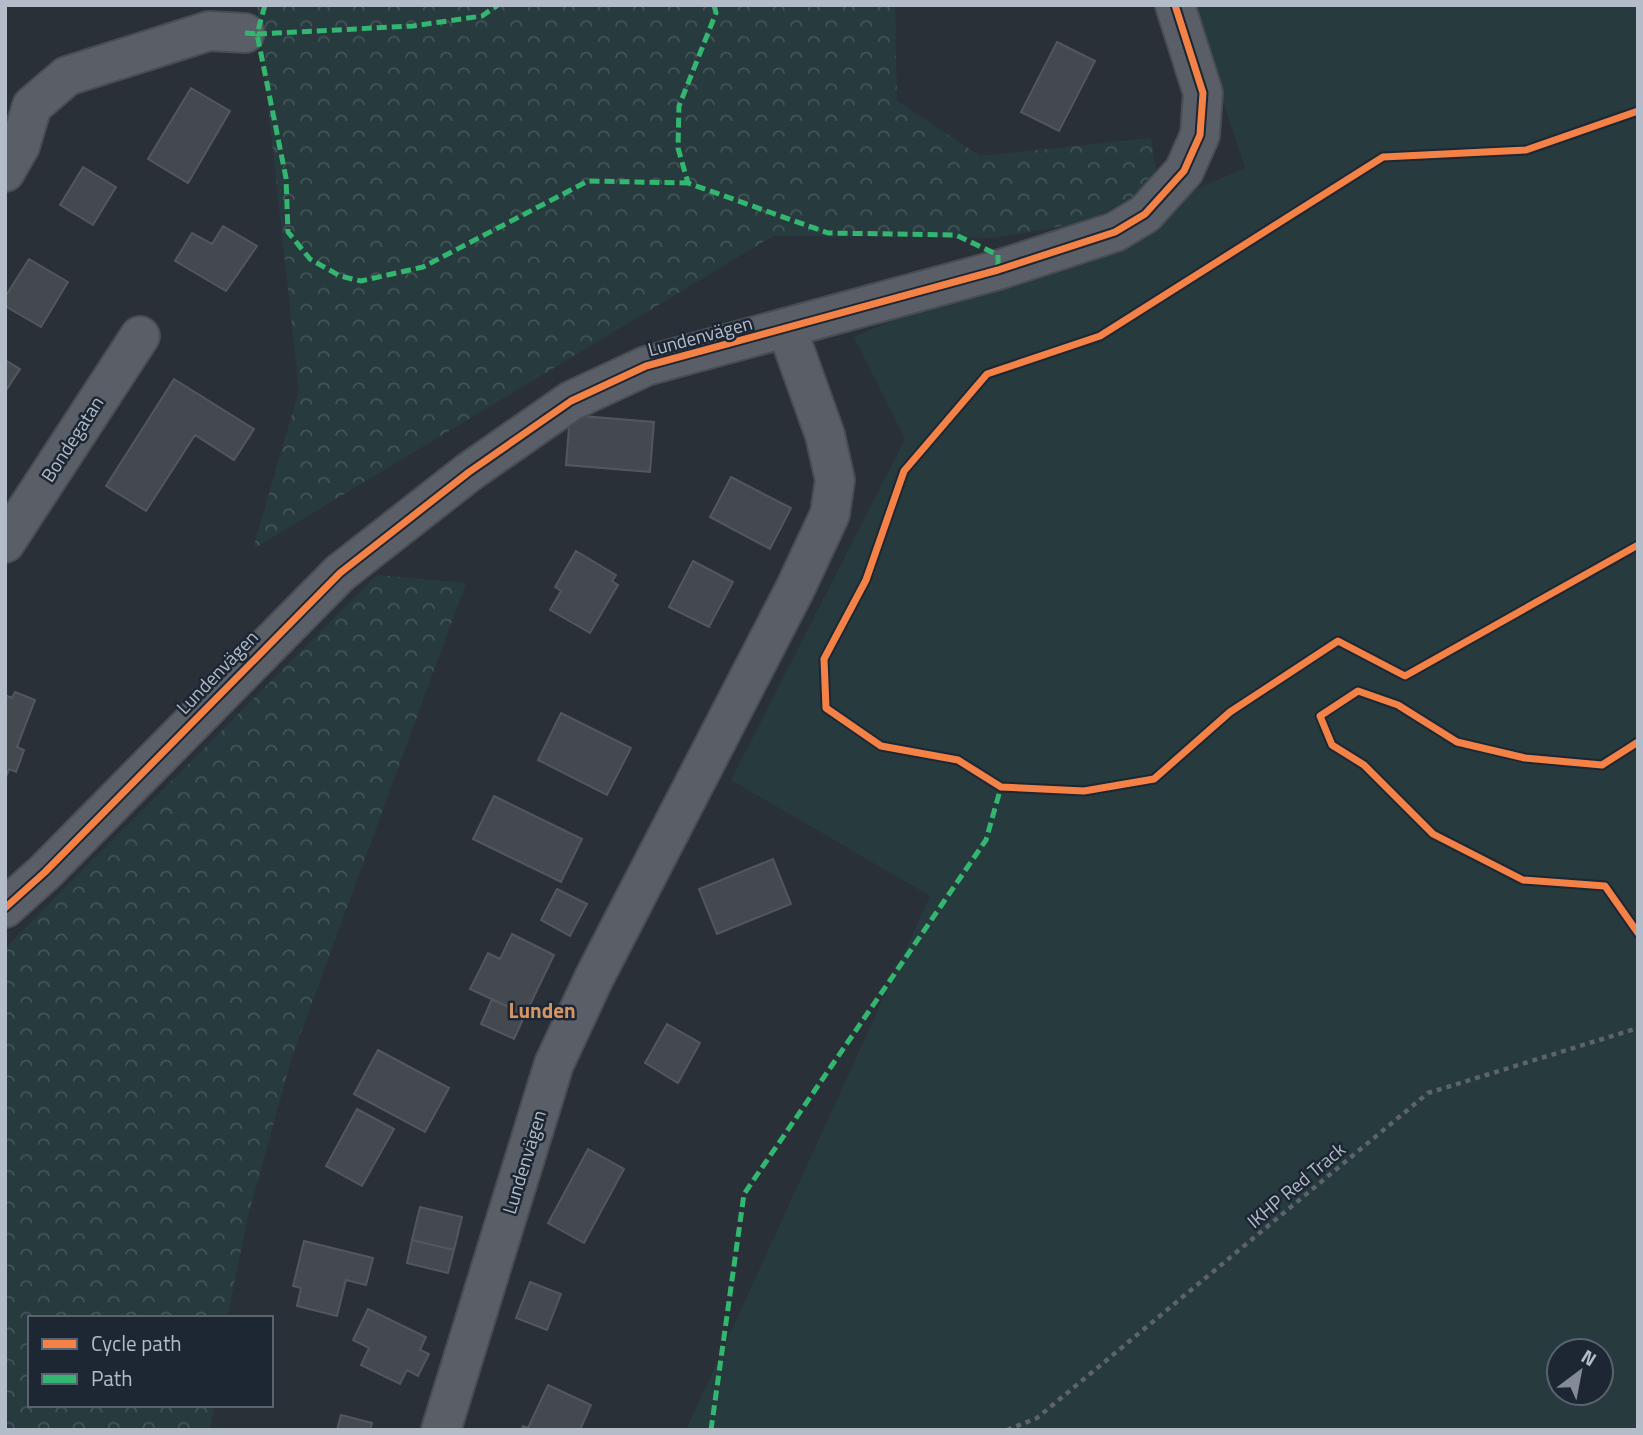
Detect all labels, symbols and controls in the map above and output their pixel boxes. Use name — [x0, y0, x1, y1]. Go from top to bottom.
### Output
street label: Lundenvägen — [644, 308, 755, 363]
street label: Bondegatan — [33, 390, 110, 487]
street label: Lundenvägen — [169, 623, 264, 720]
district label: Lunden — [509, 994, 576, 1026]
street label: Lundenvägen — [494, 1106, 553, 1217]
street label: IKHP Red Track — [1240, 1135, 1351, 1235]
legend — [28, 1316, 273, 1407]
text: Cycle path — [91, 1327, 182, 1359]
north arrow — [1545, 1337, 1615, 1407]
text: N — [1576, 1341, 1603, 1373]
text: Path — [91, 1362, 133, 1394]

